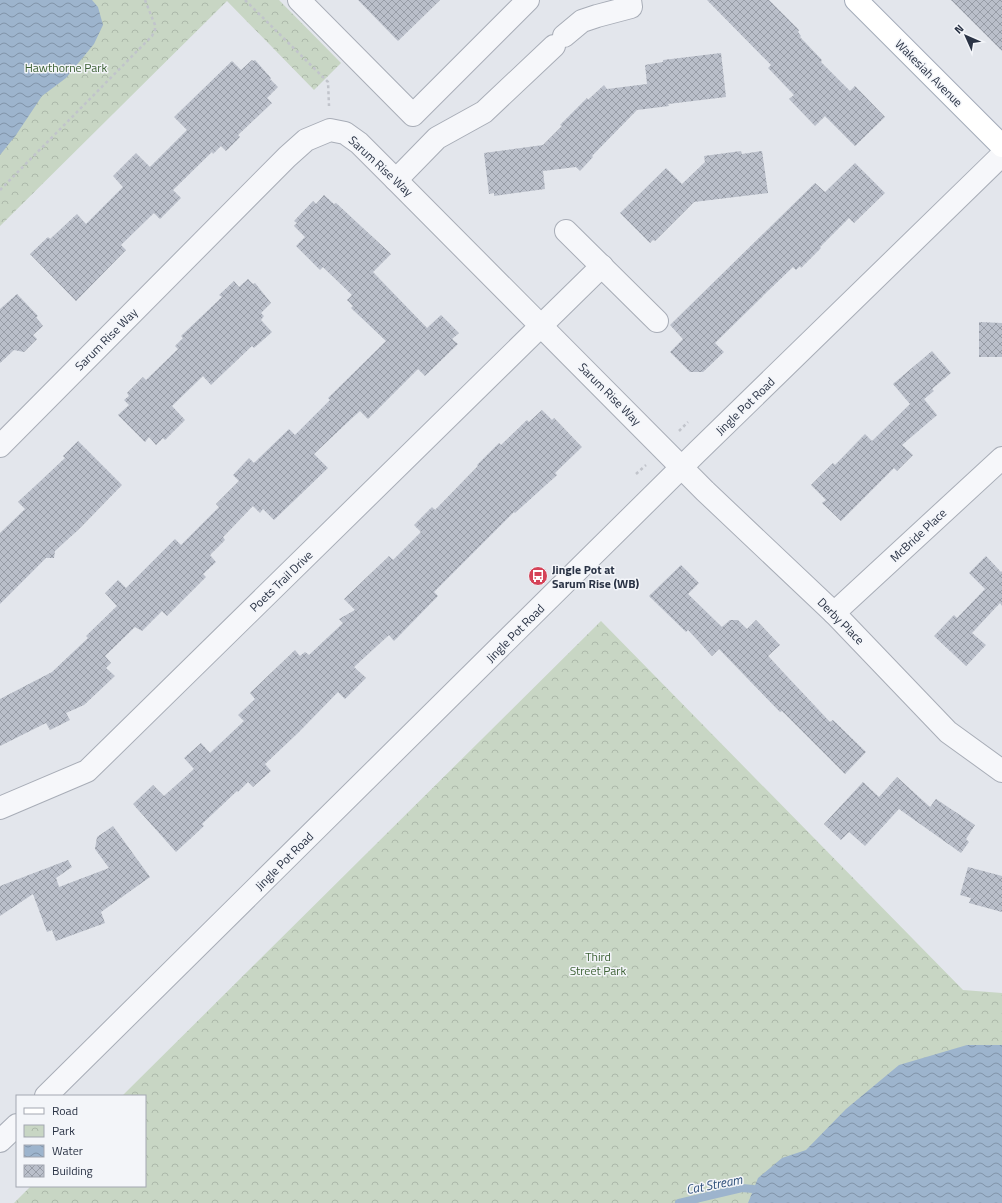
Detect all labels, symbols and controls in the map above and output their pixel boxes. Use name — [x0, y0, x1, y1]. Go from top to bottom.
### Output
north arrow — [946, 16, 986, 56]
text: N — [951, 21, 967, 37]
street label: Wakesiah Avenue — [891, 35, 967, 111]
park label: Hawthorne Park — [25, 58, 108, 77]
street label: Sarum Rise Way — [344, 131, 418, 201]
street label: Sarum Rise Way — [70, 303, 142, 375]
street label: Sarum Rise Way — [574, 358, 646, 430]
street label: Jingle Pot Road — [711, 373, 779, 439]
street label: McBride Place — [885, 504, 951, 566]
street label: Poets Trail Drive — [245, 546, 317, 616]
place label: Jingle Pot at Sarum Rise (WB) — [552, 560, 640, 593]
bus stop icon: Jingle Pot at Sarum Rise (WB) — [527, 565, 549, 587]
street label: Derby Place — [813, 593, 869, 649]
street label: Jingle Pot Road — [481, 599, 549, 667]
street label: Jingle Pot Road — [250, 827, 318, 895]
park label: Third Street Park — [570, 947, 627, 980]
legend — [16, 1095, 146, 1187]
text: Road — [52, 1101, 78, 1120]
text: Park — [52, 1121, 75, 1140]
text: Water — [52, 1141, 83, 1160]
text: Building — [52, 1161, 93, 1180]
water label: Cat Stream — [684, 1169, 745, 1199]

